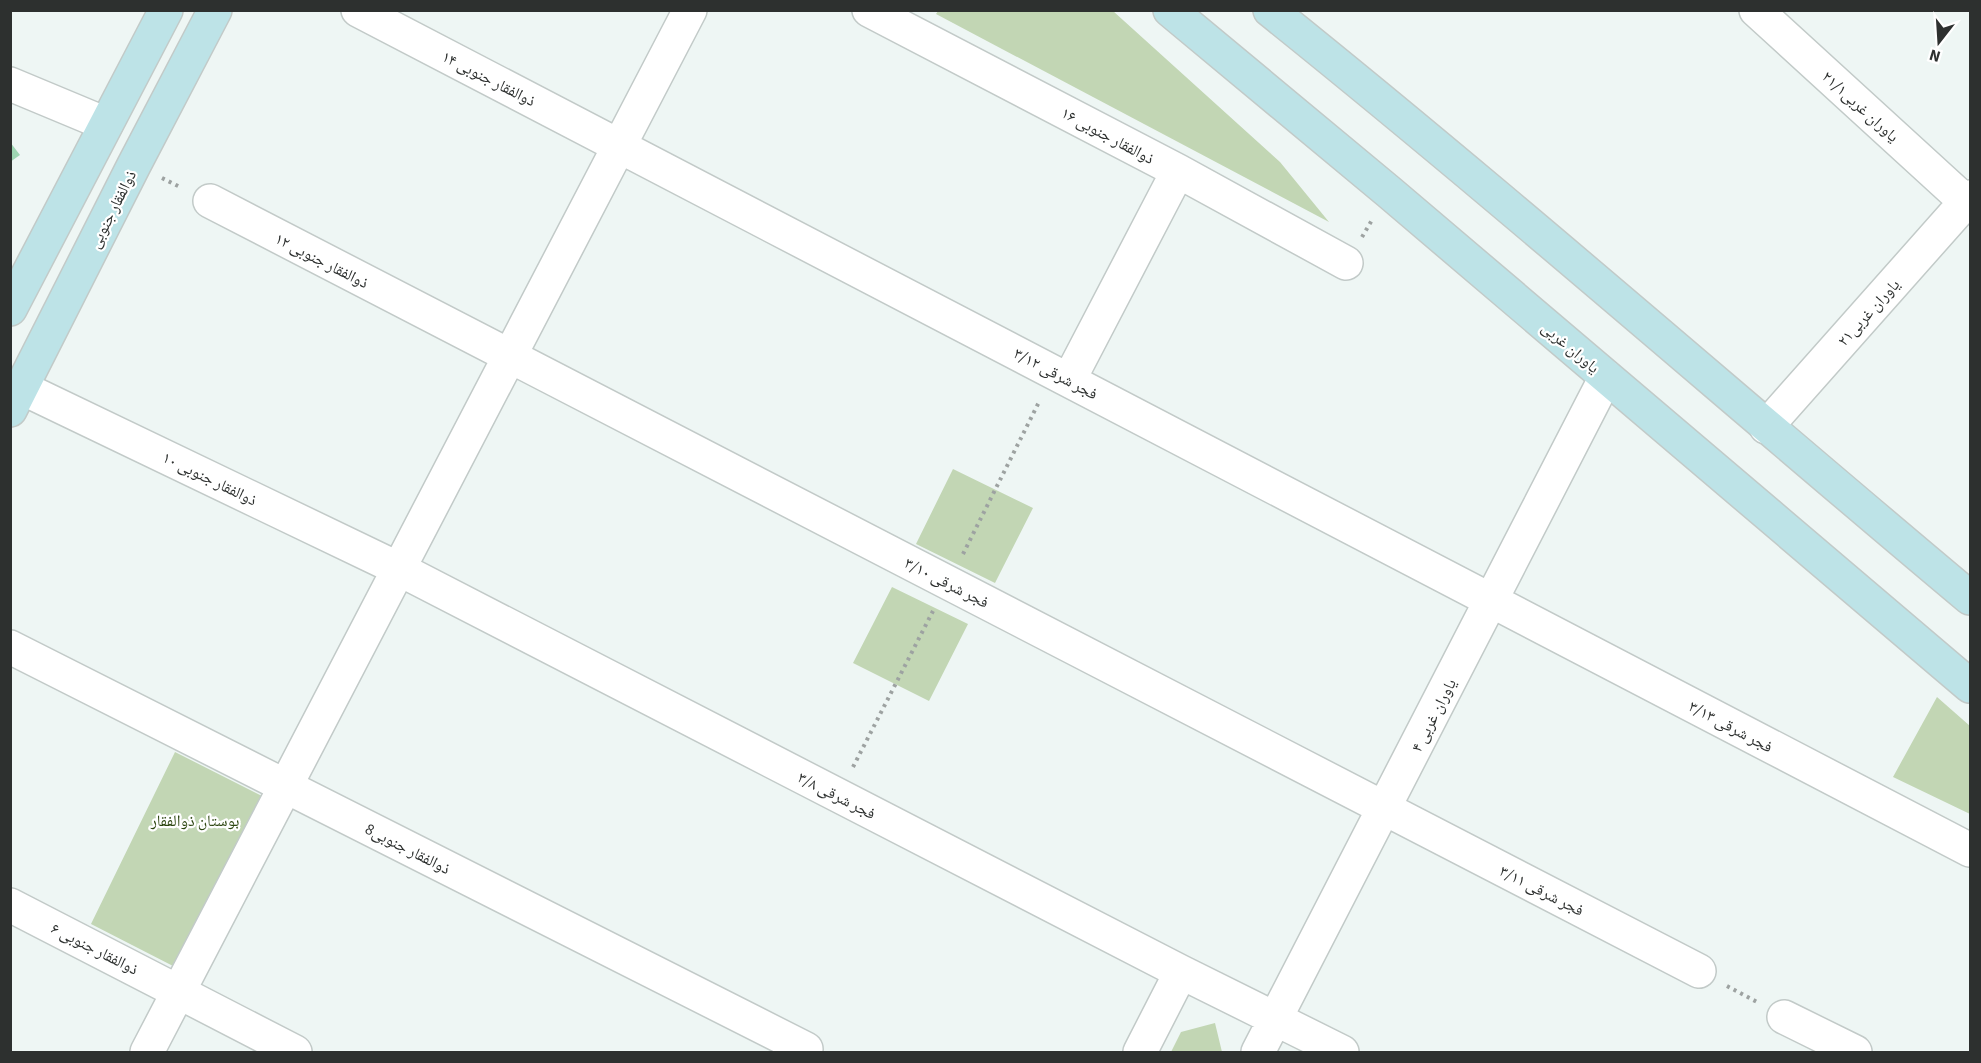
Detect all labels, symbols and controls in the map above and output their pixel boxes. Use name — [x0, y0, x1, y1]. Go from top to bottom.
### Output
north arrow — [1909, 12, 1969, 72]
text: N — [1927, 43, 1943, 67]
street label: ۱۴ ذوالفقار جنوبی — [438, 46, 539, 112]
street label: یاوران غربی۲۱/۱ — [1817, 66, 1904, 147]
street label: ۱۶ ذوالفقار جنوبی — [1057, 102, 1158, 170]
street label: ذوالفقار جنوبی — [84, 167, 142, 252]
street label: ۱۲ ذوالفقار جنوبی — [271, 228, 372, 294]
street label: یاوران غربی۲۱ — [1832, 274, 1905, 351]
street label: یاوران غربی — [1537, 317, 1604, 379]
street label: ۳/۱۲ فجر شرقی — [1010, 343, 1101, 405]
street label: ۱۰ ذوالفقار جنوبی — [159, 447, 260, 511]
street label: ۳/۱۰ فجر شرقی — [901, 552, 993, 614]
street label: ۴ یاوران غربی — [1406, 675, 1462, 756]
street label: ۳/۱۳ فجر شرقی — [1685, 696, 1776, 758]
street label: ۳/۸ فجر شرقی — [794, 767, 879, 825]
park label: بوستان ذوالفقار — [150, 810, 239, 832]
street label: 8ذوالفقار جنوبی — [361, 818, 454, 880]
street label: ۳/۱۱ فجر شرقی — [1496, 860, 1588, 922]
street label: ۶ ذوالفقار جنوبی — [47, 917, 142, 980]

